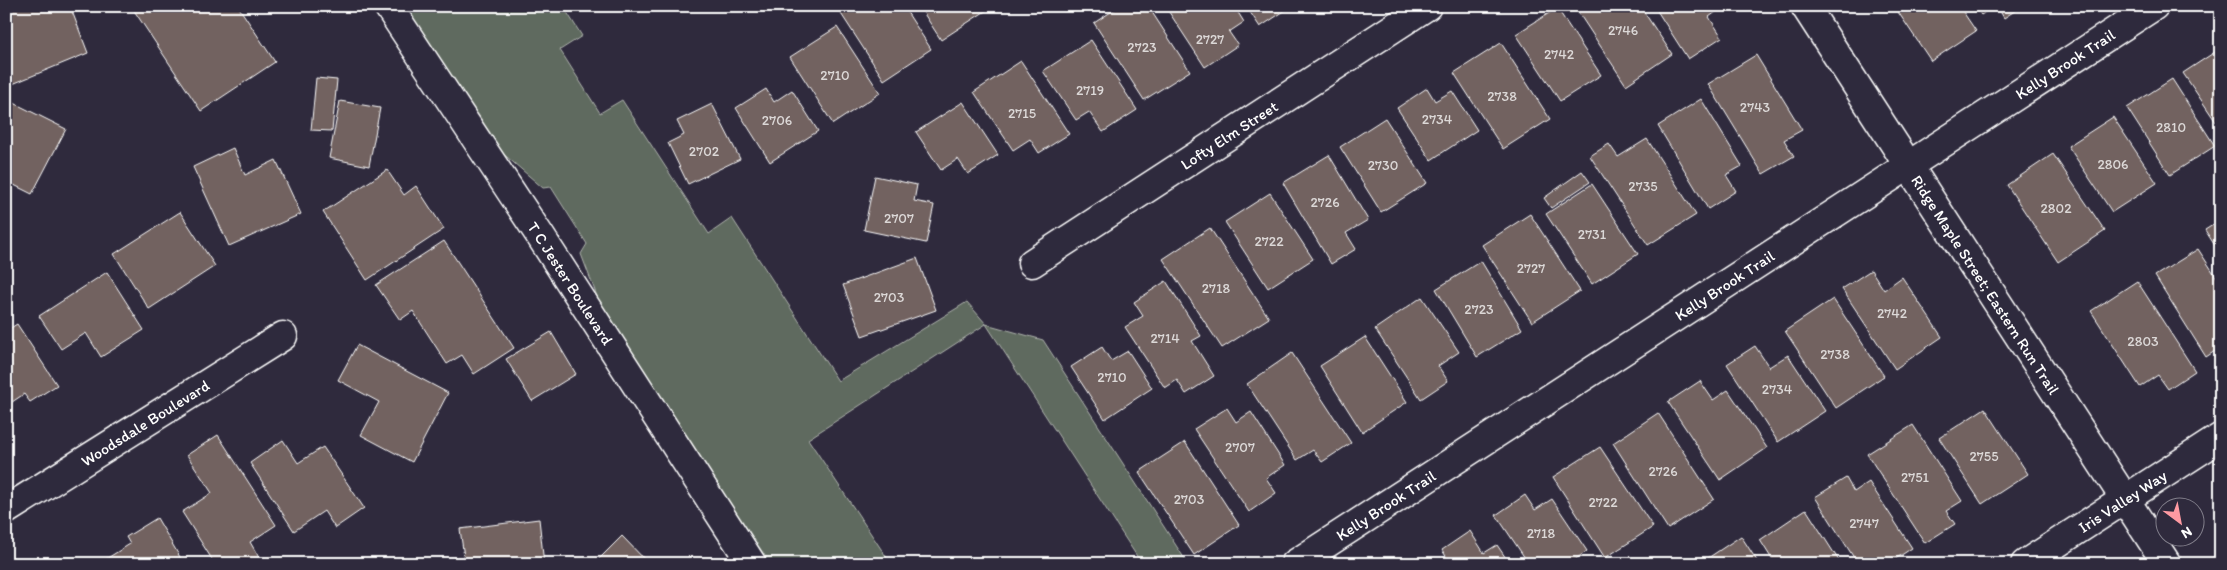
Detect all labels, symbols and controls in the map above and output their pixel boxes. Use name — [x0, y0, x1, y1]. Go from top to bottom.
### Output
house number: 2746 — [1608, 22, 1638, 39]
street label: Kelly Brook Trail — [2012, 25, 2119, 104]
house number: 2727 — [1196, 31, 1224, 48]
house number: 2723 — [1127, 39, 1157, 56]
house number: 2742 — [1544, 46, 1575, 63]
house number: 2710 — [820, 67, 850, 84]
house number: 2719 — [1076, 82, 1104, 99]
house number: 2738 — [1487, 88, 1517, 105]
street label: Lofty Elm Street — [1177, 97, 1281, 174]
house number: 2743 — [1740, 99, 1771, 116]
house number: 2715 — [1008, 105, 1036, 122]
house number: 2734 — [1422, 111, 1453, 128]
house number: 2706 — [762, 112, 792, 129]
house number: 2810 — [2156, 119, 2186, 136]
house number: 2702 — [689, 143, 720, 160]
house number: 2806 — [2097, 156, 2129, 173]
house number: 2730 — [1368, 157, 1398, 174]
street label: Ridge Maple Street; Eastern Run Trail — [1907, 171, 2064, 399]
house number: 2735 — [1628, 178, 1658, 195]
house number: 2726 — [1310, 194, 1340, 211]
house number: 2802 — [2040, 200, 2072, 217]
house number: 2707 — [884, 210, 914, 227]
street label: T C Jester Boulevard — [523, 218, 617, 349]
house number: 2731 — [1578, 226, 1607, 243]
house number: 2722 — [1254, 233, 1284, 250]
street label: Kelly Brook Trail — [1671, 246, 1778, 325]
house number: 2727 — [1517, 260, 1545, 277]
house number: 2718 — [1202, 280, 1231, 297]
house number: 2703 — [874, 289, 905, 306]
house number: 2723 — [1464, 301, 1494, 318]
house number: 2742 — [1877, 305, 1908, 322]
house number: 2714 — [1150, 330, 1180, 347]
house number: 2803 — [2127, 333, 2159, 350]
house number: 2738 — [1820, 346, 1850, 363]
house number: 2710 — [1097, 369, 1127, 386]
street label: Woodsdale Boulevard — [77, 376, 213, 471]
house number: 2734 — [1762, 381, 1793, 398]
house number: 2707 — [1225, 439, 1255, 456]
house number: 2755 — [1969, 448, 1999, 465]
house number: 2726 — [1648, 463, 1678, 480]
street label: Kelly Brook Trail — [1332, 466, 1440, 545]
street label: Iris Valley Way — [2075, 466, 2171, 537]
house number: 2751 — [1901, 469, 1930, 486]
house number: 2703 — [1174, 491, 1205, 508]
house number: 2722 — [1588, 494, 1618, 511]
north arrow — [2154, 498, 2204, 548]
house number: 2747 — [1849, 515, 1879, 532]
text: N — [2178, 523, 2195, 542]
house number: 2718 — [1527, 525, 1556, 542]

